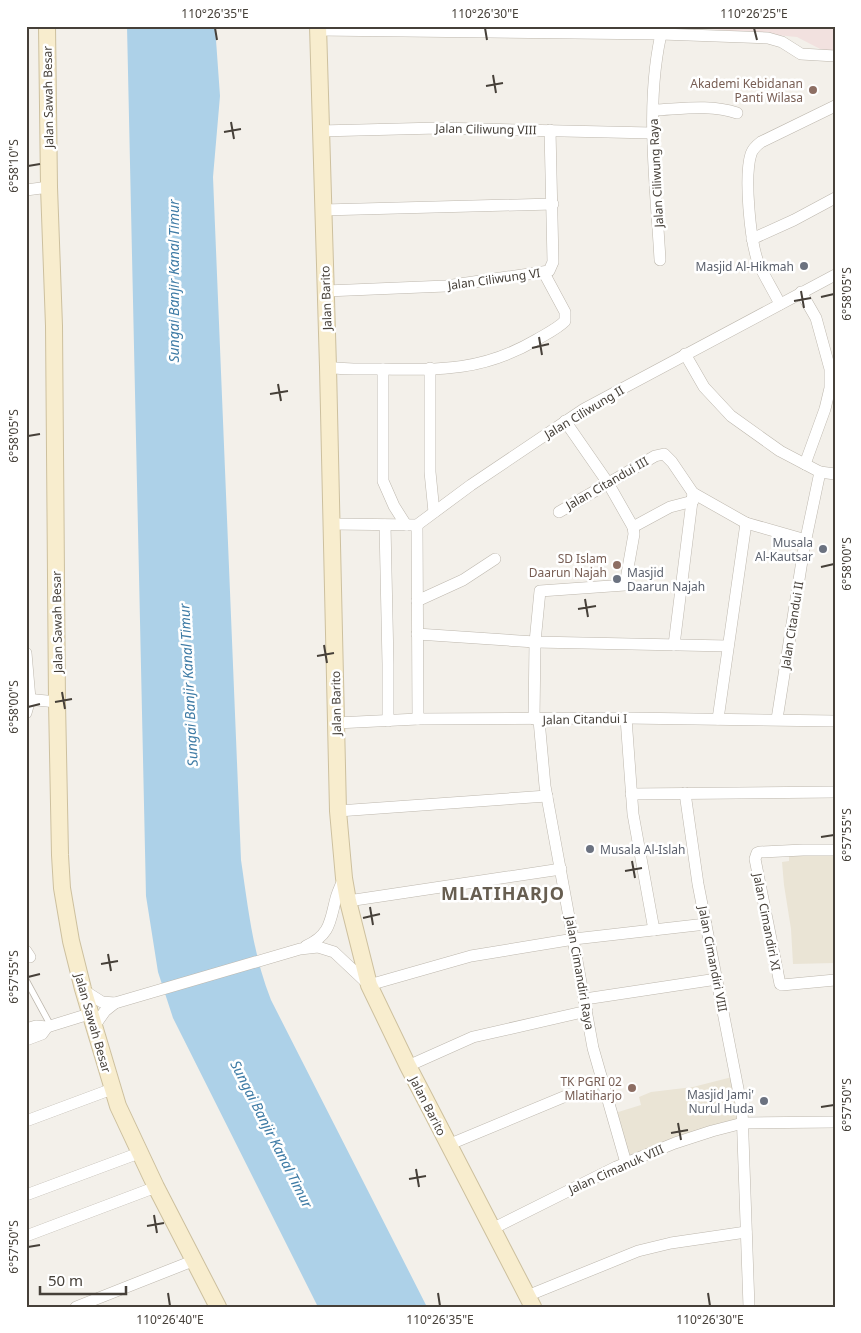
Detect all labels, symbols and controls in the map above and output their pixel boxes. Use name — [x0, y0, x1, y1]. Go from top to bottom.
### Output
text: 110°26'35"E — [181, 5, 249, 22]
text: 110°26'30"E — [451, 5, 519, 22]
text: 110°26'25"E — [720, 5, 788, 22]
street label: Jalan Sawah Besar — [39, 46, 57, 149]
place label: Akademi Kebidanan Panti Wilasa — [690, 75, 803, 106]
marker: Akademi Kebidanan Panti Wilasa — [807, 84, 819, 96]
street label: Jalan Ciliwung Raya — [645, 118, 667, 229]
street label: Jalan Ciliwung VIII — [434, 120, 537, 138]
text: 6°58'10"S — [5, 139, 22, 193]
water label: Sungai Banjir Kanal Timur — [164, 199, 183, 363]
place label: Masjid Al-Hikmah — [696, 258, 794, 275]
marker: Masjid Al-Hikmah — [798, 260, 810, 272]
street label: Jalan Ciliwung VI — [446, 264, 541, 294]
street label: Jalan Barito — [316, 265, 336, 332]
text: 6°58'05"S — [838, 267, 855, 321]
street label: Jalan Ciliwung II — [540, 381, 627, 443]
text: 6°58'05"S — [5, 409, 22, 463]
street label: Jalan Citandui III — [562, 452, 651, 514]
place label: Musala Al-Kautsar — [755, 534, 813, 565]
text: 6°58'00"S — [838, 537, 855, 591]
marker: Musala Al-Kautsar — [817, 543, 829, 555]
place label: SD Islam Daarun Najah — [529, 550, 607, 581]
marker: SD Islam Daarun Najah — [611, 559, 623, 571]
place label: Masjid Daarun Najah — [627, 564, 705, 595]
street label: Jalan Sawah Besar — [48, 571, 66, 674]
marker: Masjid Daarun Najah — [611, 573, 623, 585]
street label: Jalan Citandui II — [777, 580, 807, 671]
water label: Sungai Banjir Kanal Timur — [174, 603, 202, 767]
street label: Jalan Barito — [327, 671, 345, 736]
text: 6°58'00"S — [5, 680, 22, 734]
street label: Jalan Citandui I — [542, 710, 627, 728]
text: 6°57'55"S — [838, 808, 855, 862]
place label: Musala Al-Islah — [600, 841, 685, 858]
marker: Musala Al-Islah — [584, 843, 596, 855]
street label: Jalan Cimandiri XI — [749, 871, 785, 972]
district label: MLATIHARJO — [441, 881, 565, 905]
street label: Jalan Cimandiri VIII — [694, 904, 732, 1013]
street label: Jalan Cimandiri Raya — [561, 914, 598, 1031]
text: 6°57'55"S — [5, 950, 22, 1004]
street label: Jalan Sawah Besar — [70, 970, 115, 1075]
water label: Sungai Banjir Kanal Timur — [226, 1057, 318, 1211]
street label: Jalan Barito — [405, 1072, 450, 1139]
place label: TK PGRI 02 Mlatiharjo — [560, 1073, 622, 1104]
text: 6°57'50"S — [838, 1078, 855, 1132]
marker: TK PGRI 02 Mlatiharjo — [626, 1082, 638, 1094]
place label: Masjid Jami' Nurul Huda — [687, 1086, 754, 1117]
marker: Masjid Jami' Nurul Huda — [758, 1095, 770, 1107]
street label: Jalan Cimanuk VIII — [565, 1140, 666, 1198]
text: 6°57'50"S — [5, 1220, 22, 1274]
scale bar — [40, 1263, 126, 1295]
text: 50 m — [48, 1270, 83, 1290]
text: 110°26'40"E — [136, 1311, 204, 1328]
text: 110°26'35"E — [406, 1311, 474, 1328]
text: 110°26'30"E — [676, 1311, 744, 1328]

